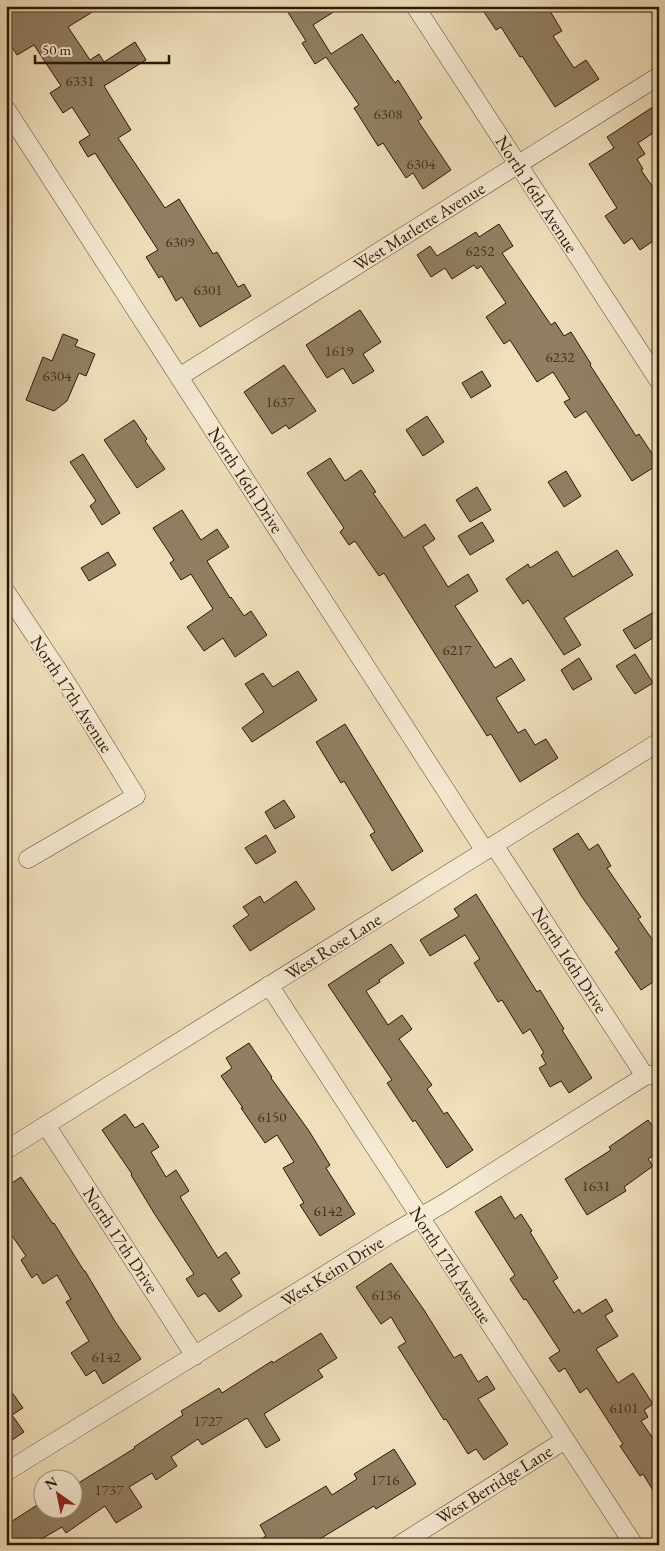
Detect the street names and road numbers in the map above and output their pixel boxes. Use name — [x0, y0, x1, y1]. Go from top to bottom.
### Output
street label: North 16th Avenue — [491, 131, 583, 257]
street label: West Marlette Avenue — [349, 176, 489, 276]
street label: North 16th Drive — [203, 423, 289, 537]
street label: North 17th Avenue — [26, 631, 118, 757]
street label: North 16th Drive — [527, 903, 613, 1017]
street label: West Rose Lane — [281, 907, 385, 985]
street label: North 17th Drive — [78, 1183, 164, 1297]
street label: North 17th Avenue — [405, 1202, 497, 1328]
street label: West Keim Drive — [277, 1230, 387, 1312]
street label: West Berridge Lane — [432, 1439, 556, 1529]

